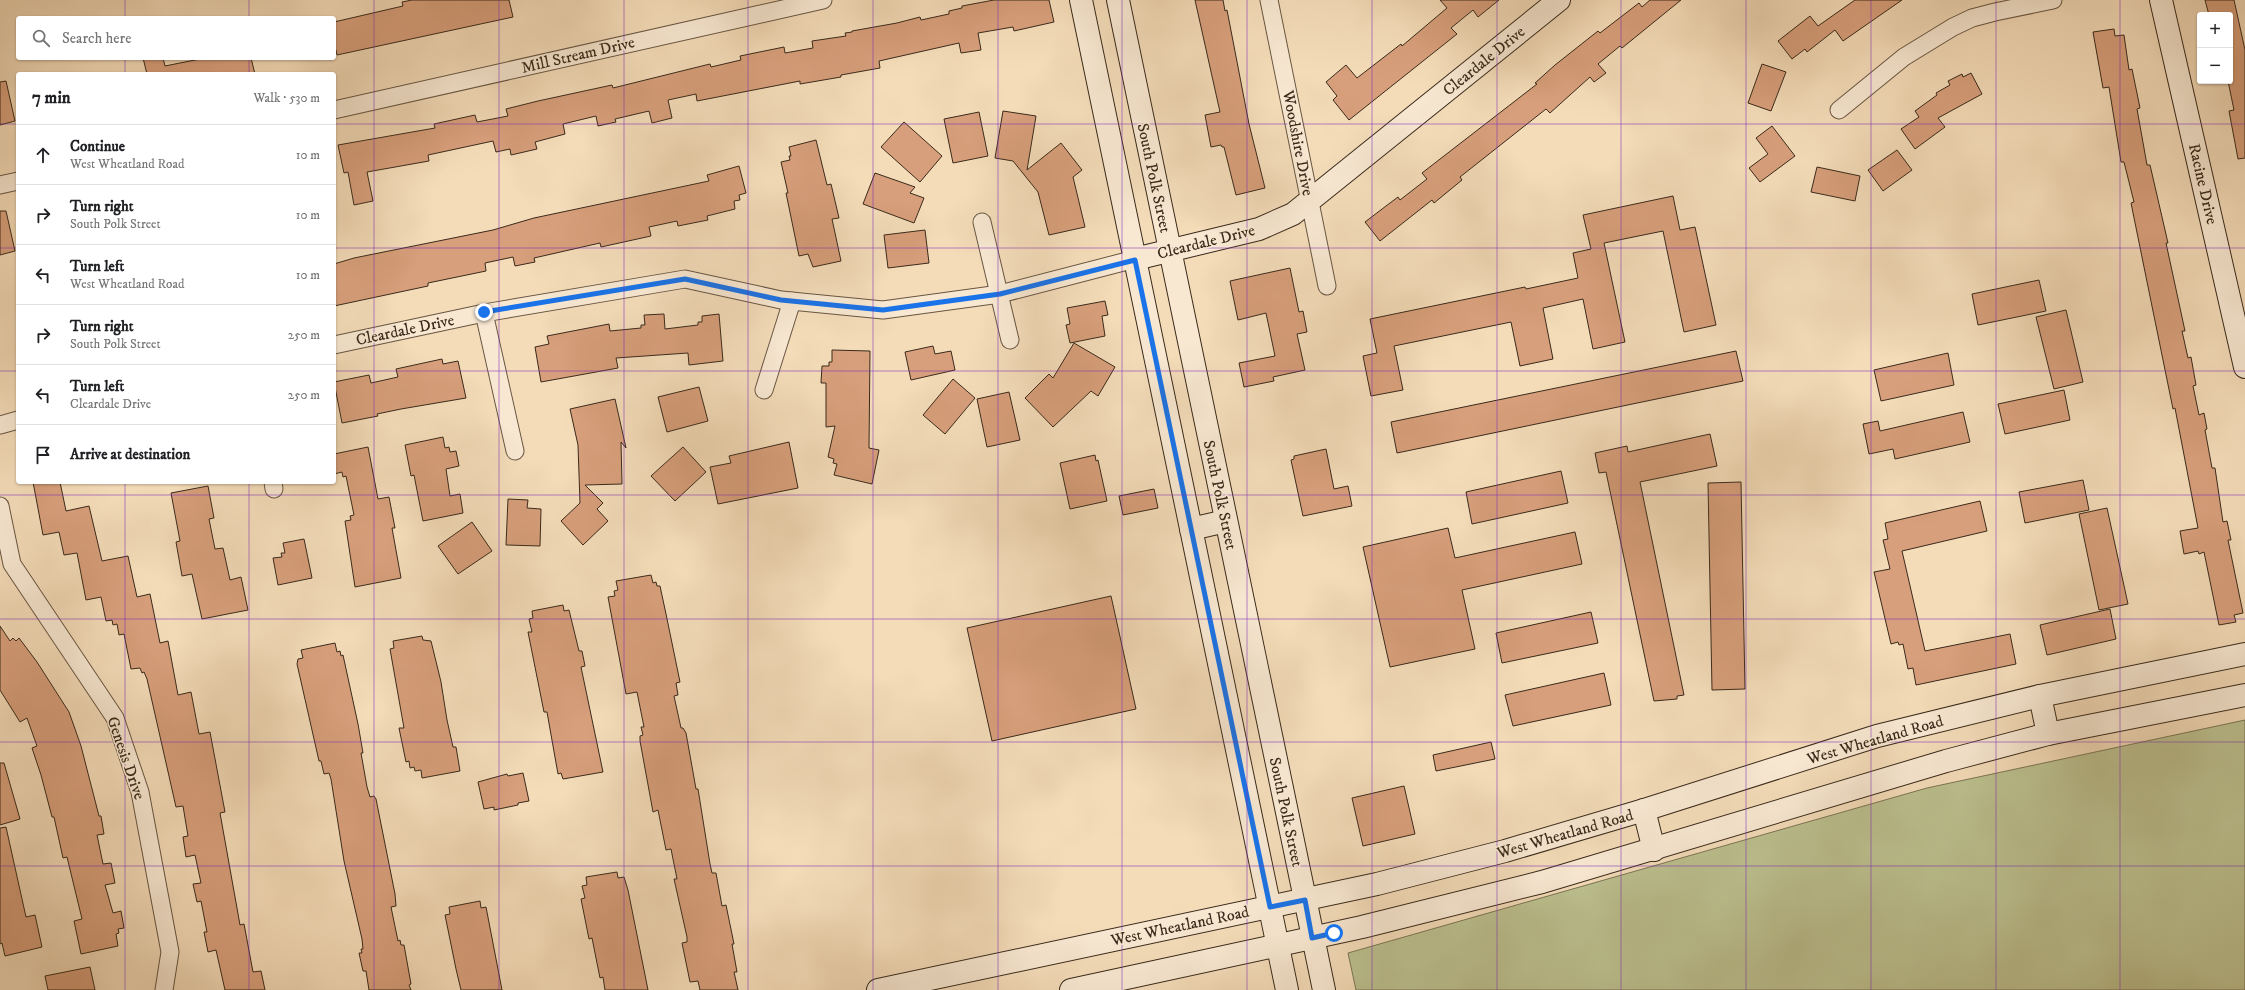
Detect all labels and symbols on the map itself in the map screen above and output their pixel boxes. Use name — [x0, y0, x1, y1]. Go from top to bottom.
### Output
street label: Cleardale Drive — [1439, 22, 1529, 100]
street label: Mill Stream Drive — [519, 32, 637, 78]
street label: Woodshire Drive — [1278, 88, 1318, 198]
street label: South Polk Street — [1133, 121, 1175, 235]
street label: Racine Drive — [2184, 142, 2222, 227]
street label: Cleardale Drive — [1155, 220, 1257, 264]
route end — [475, 303, 493, 321]
street label: Cleardale Drive — [354, 310, 456, 350]
street label: South Polk Street — [1199, 438, 1241, 552]
street label: West Wheatland Road — [1804, 711, 1945, 769]
street label: Genesis Drive — [102, 714, 150, 803]
street label: South Polk Street — [1265, 755, 1307, 869]
street label: West Wheatland Road — [1494, 805, 1635, 863]
street label: West Wheatland Road — [1108, 902, 1251, 951]
route start — [1325, 924, 1343, 942]

